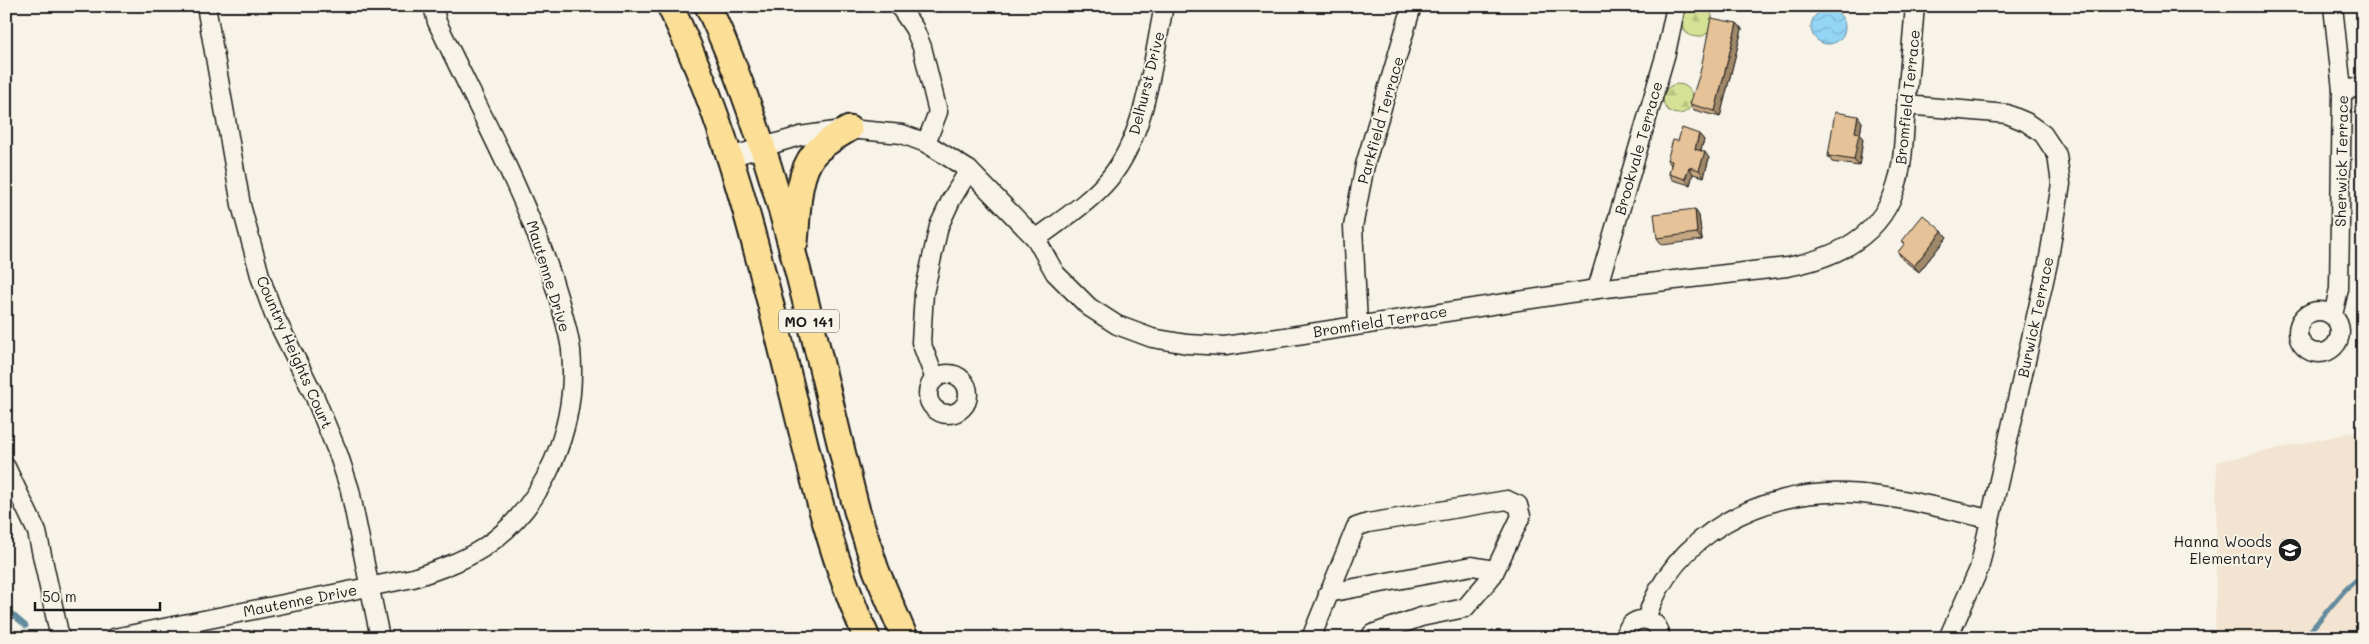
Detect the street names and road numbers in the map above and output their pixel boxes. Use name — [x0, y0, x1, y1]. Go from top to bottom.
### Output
street label: Delhurst Drive — [1123, 29, 1169, 137]
street label: Bromfield Terrace — [1890, 29, 1924, 165]
street label: Parkfield Terrace — [1352, 54, 1408, 186]
street label: Brookvale Terrace — [1609, 79, 1667, 217]
street label: Sherwick Terrace — [2330, 95, 2352, 227]
street label: Mautenne Drive — [523, 218, 575, 334]
street label: Burwick Terrace — [2012, 255, 2058, 379]
street label: Country Heights Court — [252, 272, 338, 432]
street label: Bromfield Terrace — [1311, 301, 1449, 341]
road number: MO 141 — [779, 310, 839, 332]
street label: Mautenne Drive — [241, 579, 359, 621]

